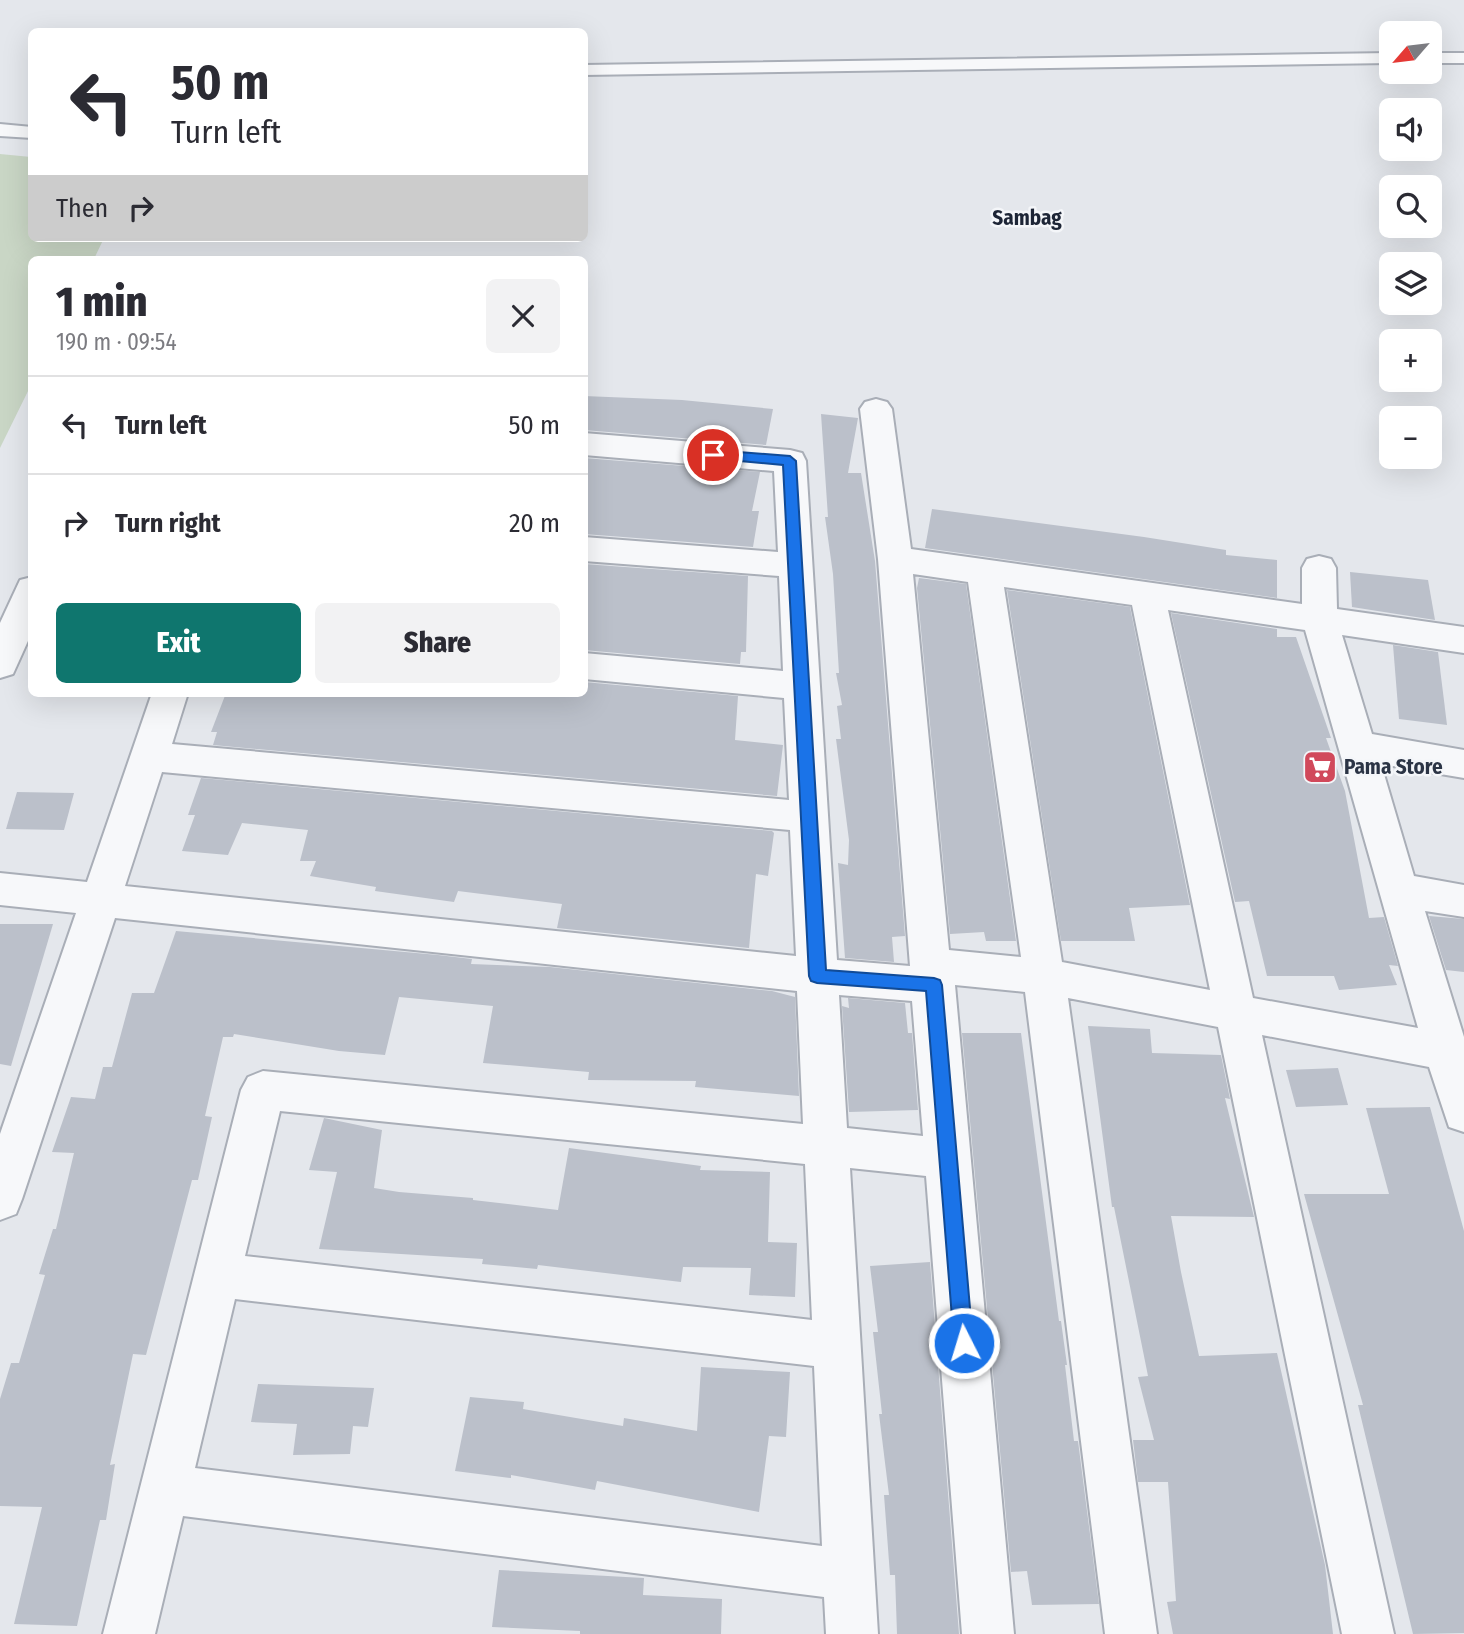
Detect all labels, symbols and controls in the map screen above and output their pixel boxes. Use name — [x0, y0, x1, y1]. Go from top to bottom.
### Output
north arrow — [1379, 21, 1442, 84]
map controls — [1379, 21, 1442, 469]
text: 50 m — [171, 53, 269, 112]
icon: left — [56, 56, 147, 147]
button: sound — [1379, 98, 1442, 161]
text: Turn left — [171, 113, 281, 151]
button: search — [1379, 175, 1442, 238]
icon: right — [122, 189, 160, 227]
text: Then — [56, 193, 108, 224]
district label: Sambag — [992, 205, 1062, 231]
button: layers — [1379, 252, 1442, 315]
text: 1 min — [56, 277, 147, 327]
button: close — [486, 279, 560, 353]
text: 190 m · 09:54 — [56, 328, 177, 356]
button: + — [1379, 329, 1442, 392]
icon: left — [56, 406, 94, 444]
button: − — [1379, 406, 1442, 469]
text: Turn left — [115, 410, 207, 441]
text: 50 m — [508, 410, 560, 441]
pin — [683, 425, 743, 485]
icon: arrive — [694, 436, 732, 474]
icon: right — [56, 504, 94, 542]
text: Turn right — [115, 508, 221, 539]
text: 20 m — [509, 508, 560, 539]
button: Exit — [56, 603, 301, 683]
button: Share — [315, 603, 560, 683]
supermarket icon: Pama Store — [1301, 748, 1339, 786]
place label: Pama Store — [1344, 754, 1443, 780]
position arrow — [927, 1306, 1001, 1380]

